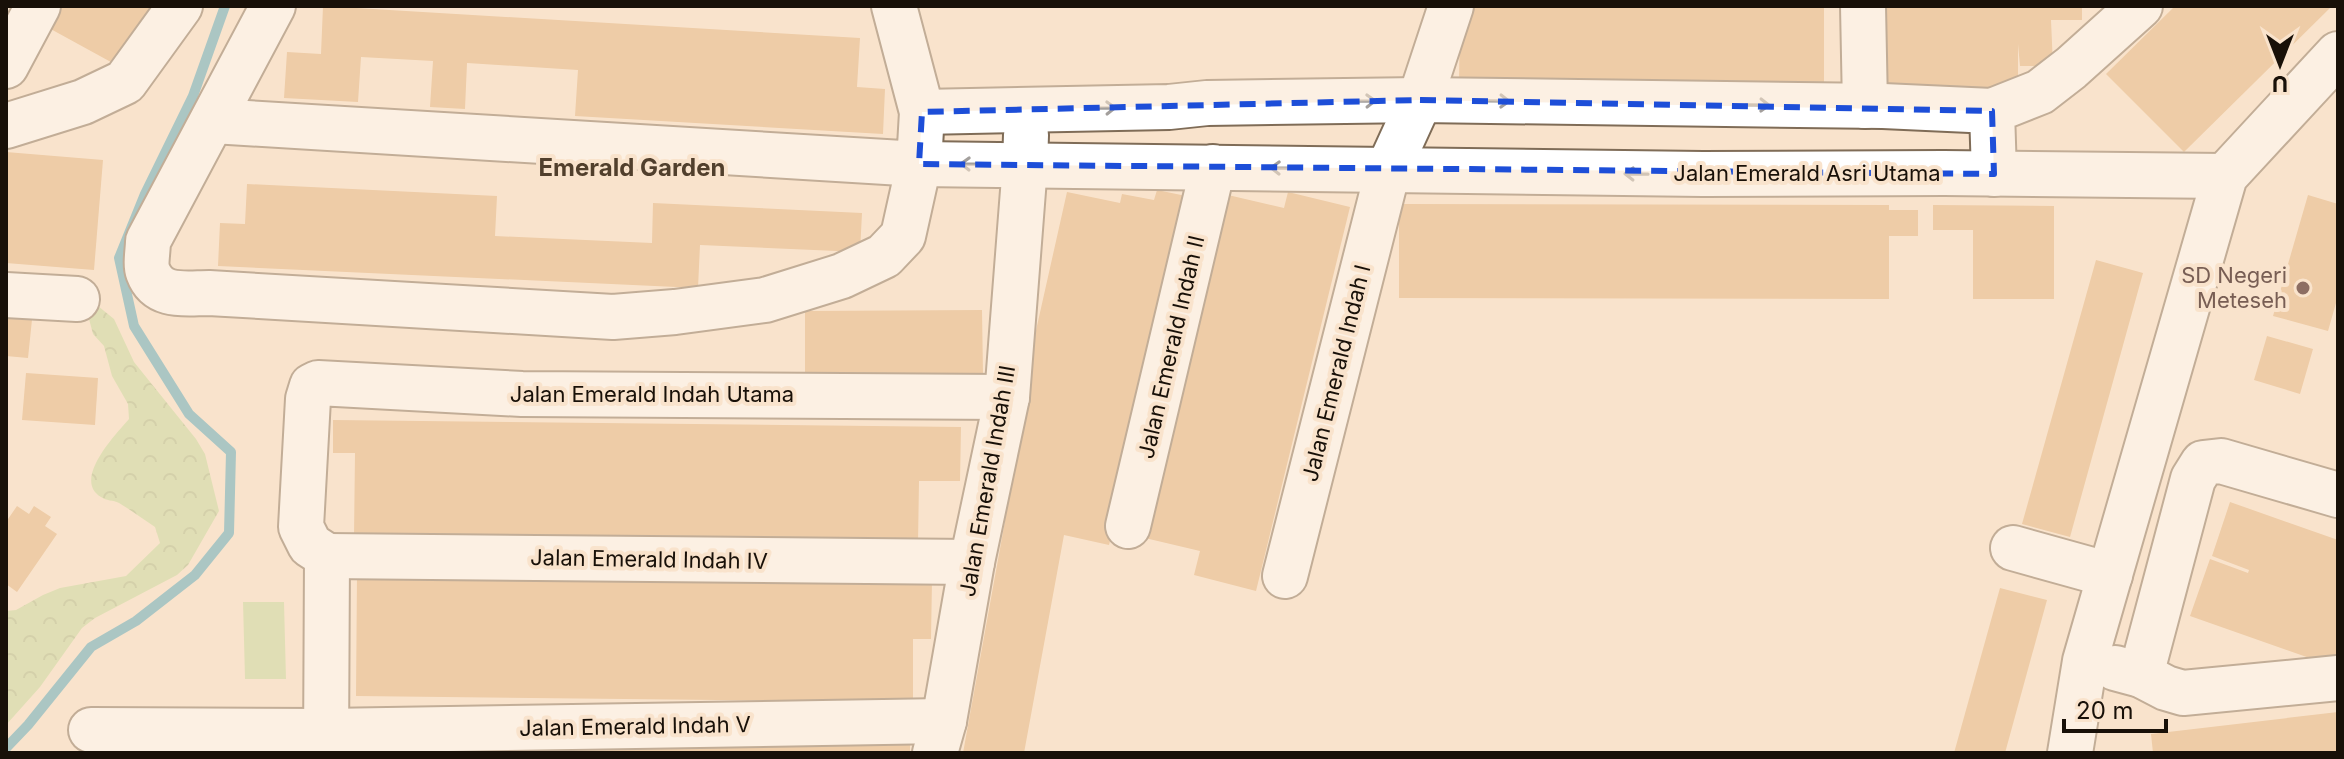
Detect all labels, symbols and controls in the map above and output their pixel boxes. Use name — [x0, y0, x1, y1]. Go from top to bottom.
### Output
north arrow — [2240, 24, 2320, 104]
text: U — [2272, 71, 2288, 97]
one-way arrow — [1350, 93, 1377, 109]
one-way arrow — [1484, 93, 1511, 109]
one-way arrow — [1744, 97, 1771, 112]
one-way arrow — [1090, 100, 1117, 116]
district label: Emerald Garden — [539, 153, 725, 182]
one-way arrow — [959, 156, 986, 172]
one-way arrow — [1269, 160, 1296, 176]
street label: Jalan Emerald Asri Utama — [1673, 160, 1941, 186]
one-way arrow — [1623, 166, 1650, 181]
street label: Jalan Emerald Indah II — [1133, 233, 1209, 461]
street label: Jalan Emerald Indah I — [1296, 262, 1376, 484]
place label: SD Negeri Meteseh — [2181, 262, 2287, 313]
marker: SD Negeri Meteseh — [2294, 279, 2312, 297]
street label: Jalan Emerald Indah III — [954, 363, 1020, 599]
street label: Jalan Emerald Indah Utama — [510, 381, 794, 407]
street label: Jalan Emerald Indah IV — [530, 544, 768, 574]
scale bar — [2064, 683, 2166, 733]
text: 20 m — [2076, 696, 2134, 725]
street label: Jalan Emerald Indah V — [519, 711, 751, 741]

